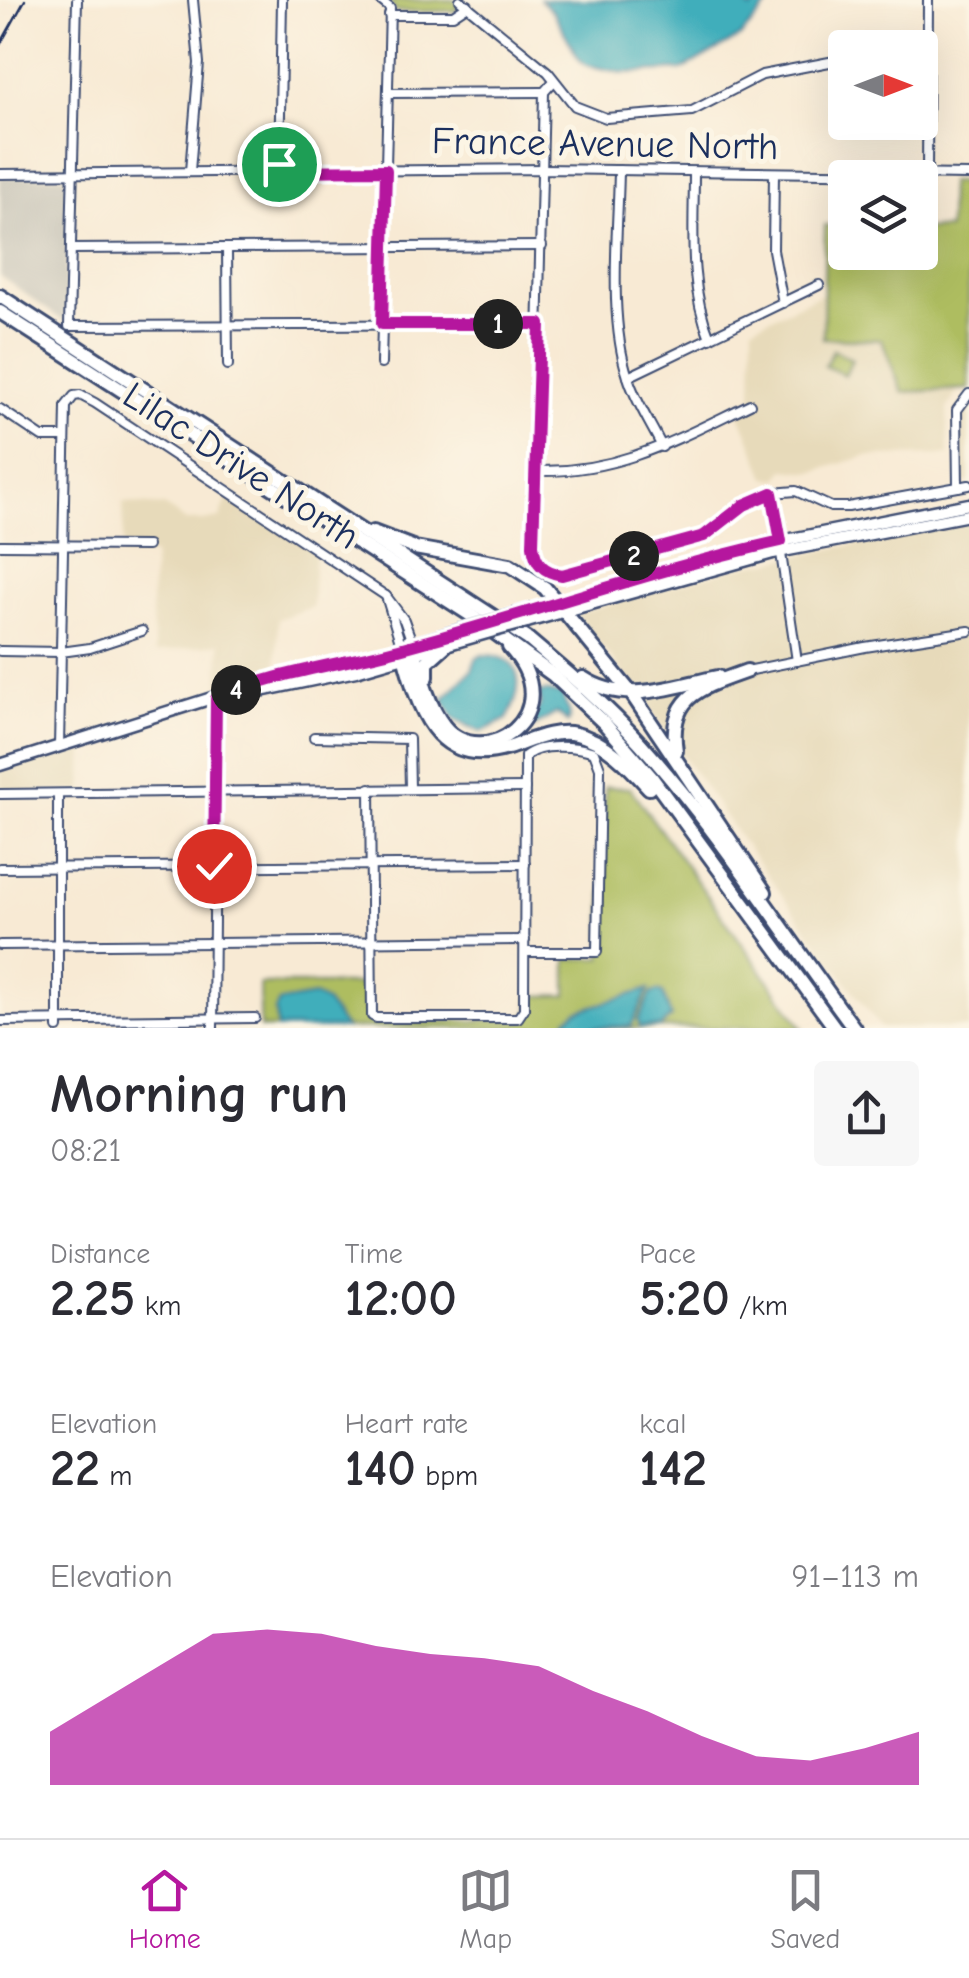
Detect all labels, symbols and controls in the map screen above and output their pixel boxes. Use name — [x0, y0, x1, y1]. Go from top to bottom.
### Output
north arrow — [828, 30, 938, 140]
map controls — [828, 30, 938, 270]
street label: France Avenue North — [431, 119, 779, 169]
pin — [237, 122, 322, 207]
icon: arrive — [252, 137, 307, 192]
button: layers — [828, 160, 938, 270]
pin: 1 — [473, 299, 523, 349]
text: 1 — [492, 308, 504, 340]
street label: Lilac Drive North — [115, 373, 367, 559]
pin: 2 — [609, 531, 659, 581]
text: 2 — [627, 540, 641, 572]
pin: 4 — [211, 665, 261, 715]
text: 4 — [229, 674, 243, 706]
pin — [172, 824, 257, 909]
icon: check — [187, 839, 242, 894]
button: share — [814, 1061, 919, 1166]
text: Morning run — [50, 1062, 348, 1126]
text: 08:21 — [50, 1132, 121, 1169]
text: Distance — [50, 1238, 150, 1270]
text: Time — [345, 1238, 403, 1270]
text: Pace — [639, 1238, 696, 1270]
text: 2.25 — [50, 1270, 135, 1328]
text: 12:00 — [345, 1270, 457, 1328]
text: 5:20 — [639, 1270, 730, 1328]
text: km — [135, 1290, 181, 1322]
text: /km — [730, 1290, 788, 1322]
text: Elevation — [50, 1408, 157, 1440]
text: Heart rate — [345, 1408, 468, 1440]
text: kcal — [639, 1408, 686, 1440]
text: 22 — [50, 1440, 100, 1498]
text: 140 — [345, 1440, 416, 1498]
text: 142 — [639, 1440, 707, 1498]
text: m — [100, 1460, 132, 1492]
text: bpm — [416, 1460, 478, 1492]
text: Elevation — [50, 1558, 173, 1595]
text: 91–113 m — [791, 1558, 919, 1595]
tab: Home — [129, 1863, 201, 1955]
tab: Map — [458, 1863, 513, 1955]
tab: Saved — [770, 1863, 840, 1955]

